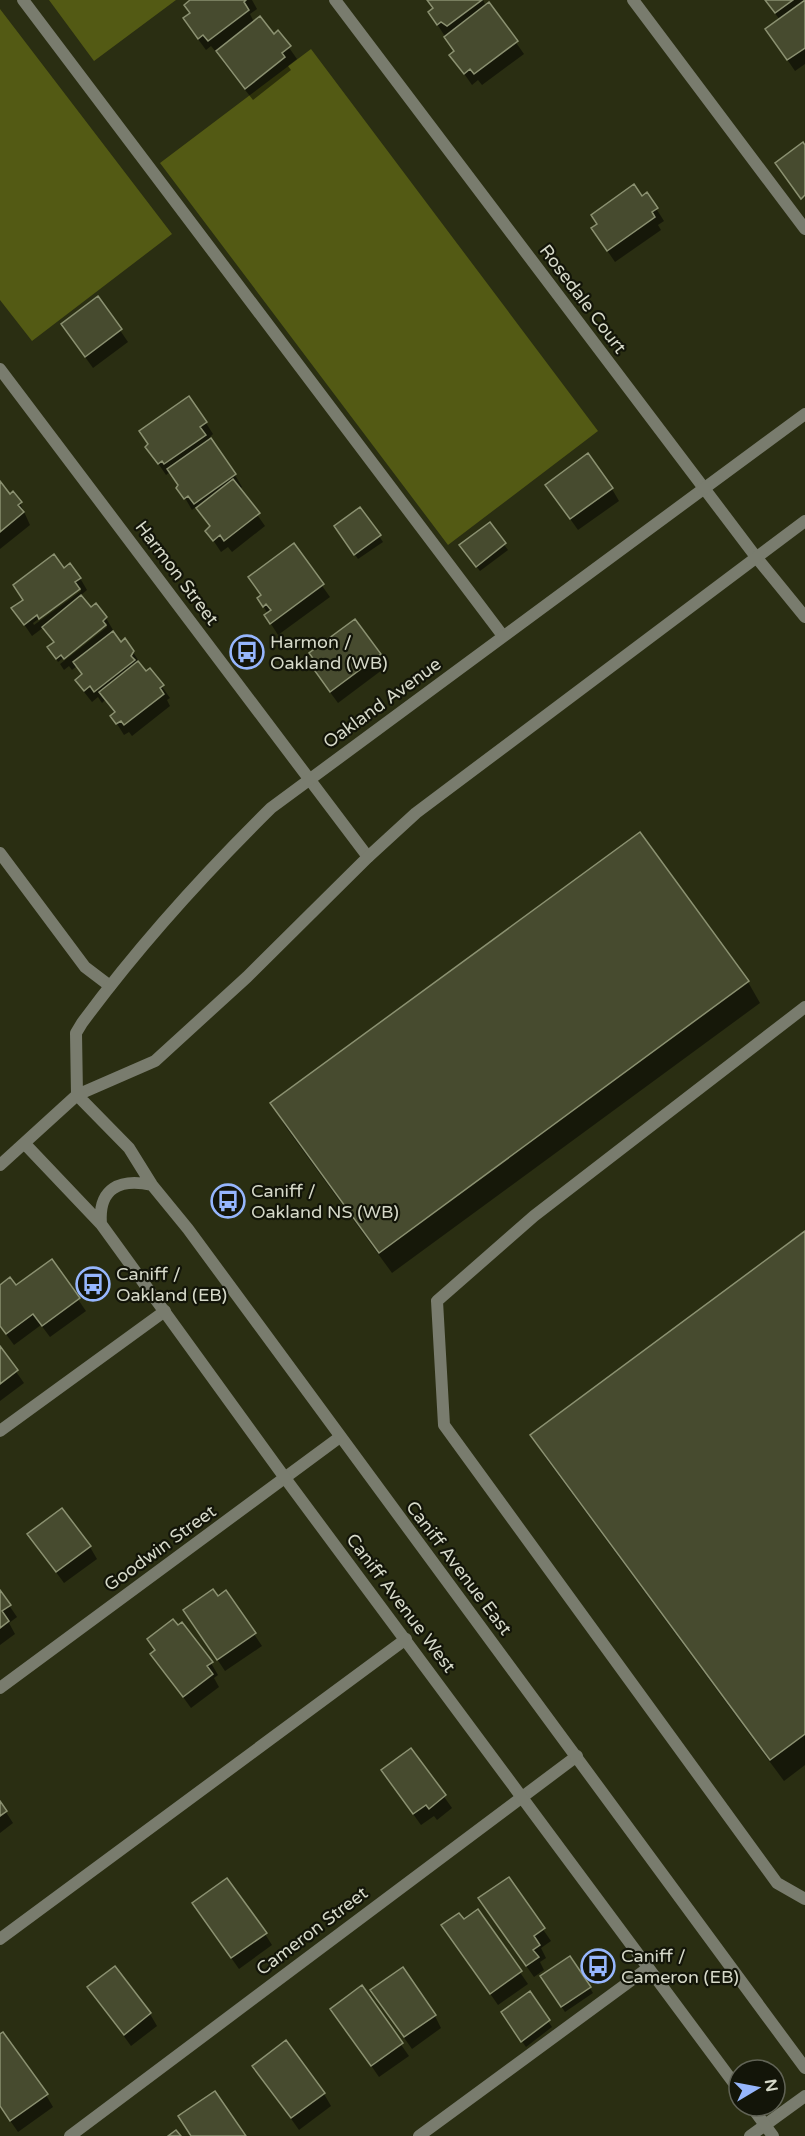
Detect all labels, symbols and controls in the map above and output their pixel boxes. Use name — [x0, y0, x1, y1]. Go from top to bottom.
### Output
street label: Rosedale Court — [535, 240, 631, 358]
street label: Harmon Street — [131, 516, 224, 630]
place label: Harmon / Oakland (WB) — [270, 631, 388, 674]
bus stop icon: Harmon / Oakland (WB) — [229, 634, 265, 670]
street label: Oakland Avenue — [319, 653, 445, 753]
place label: Caniff / Oakland NS (WB) — [251, 1180, 399, 1223]
bus stop icon: Caniff / Oakland NS (WB) — [210, 1183, 246, 1219]
place label: Caniff / Oakland (EB) — [116, 1263, 227, 1306]
bus stop icon: Caniff / Oakland (EB) — [75, 1266, 111, 1302]
street label: Caniff Avenue East — [401, 1496, 517, 1640]
street label: Goodwin Street — [100, 1500, 220, 1596]
street label: Caniff Avenue West — [341, 1529, 461, 1677]
street label: Cameron Street — [252, 1882, 372, 1980]
place label: Caniff / Cameron (EB) — [621, 1945, 739, 1988]
bus stop icon: Caniff / Cameron (EB) — [580, 1948, 616, 1984]
north arrow — [727, 2058, 787, 2118]
text: N — [760, 2078, 782, 2094]

